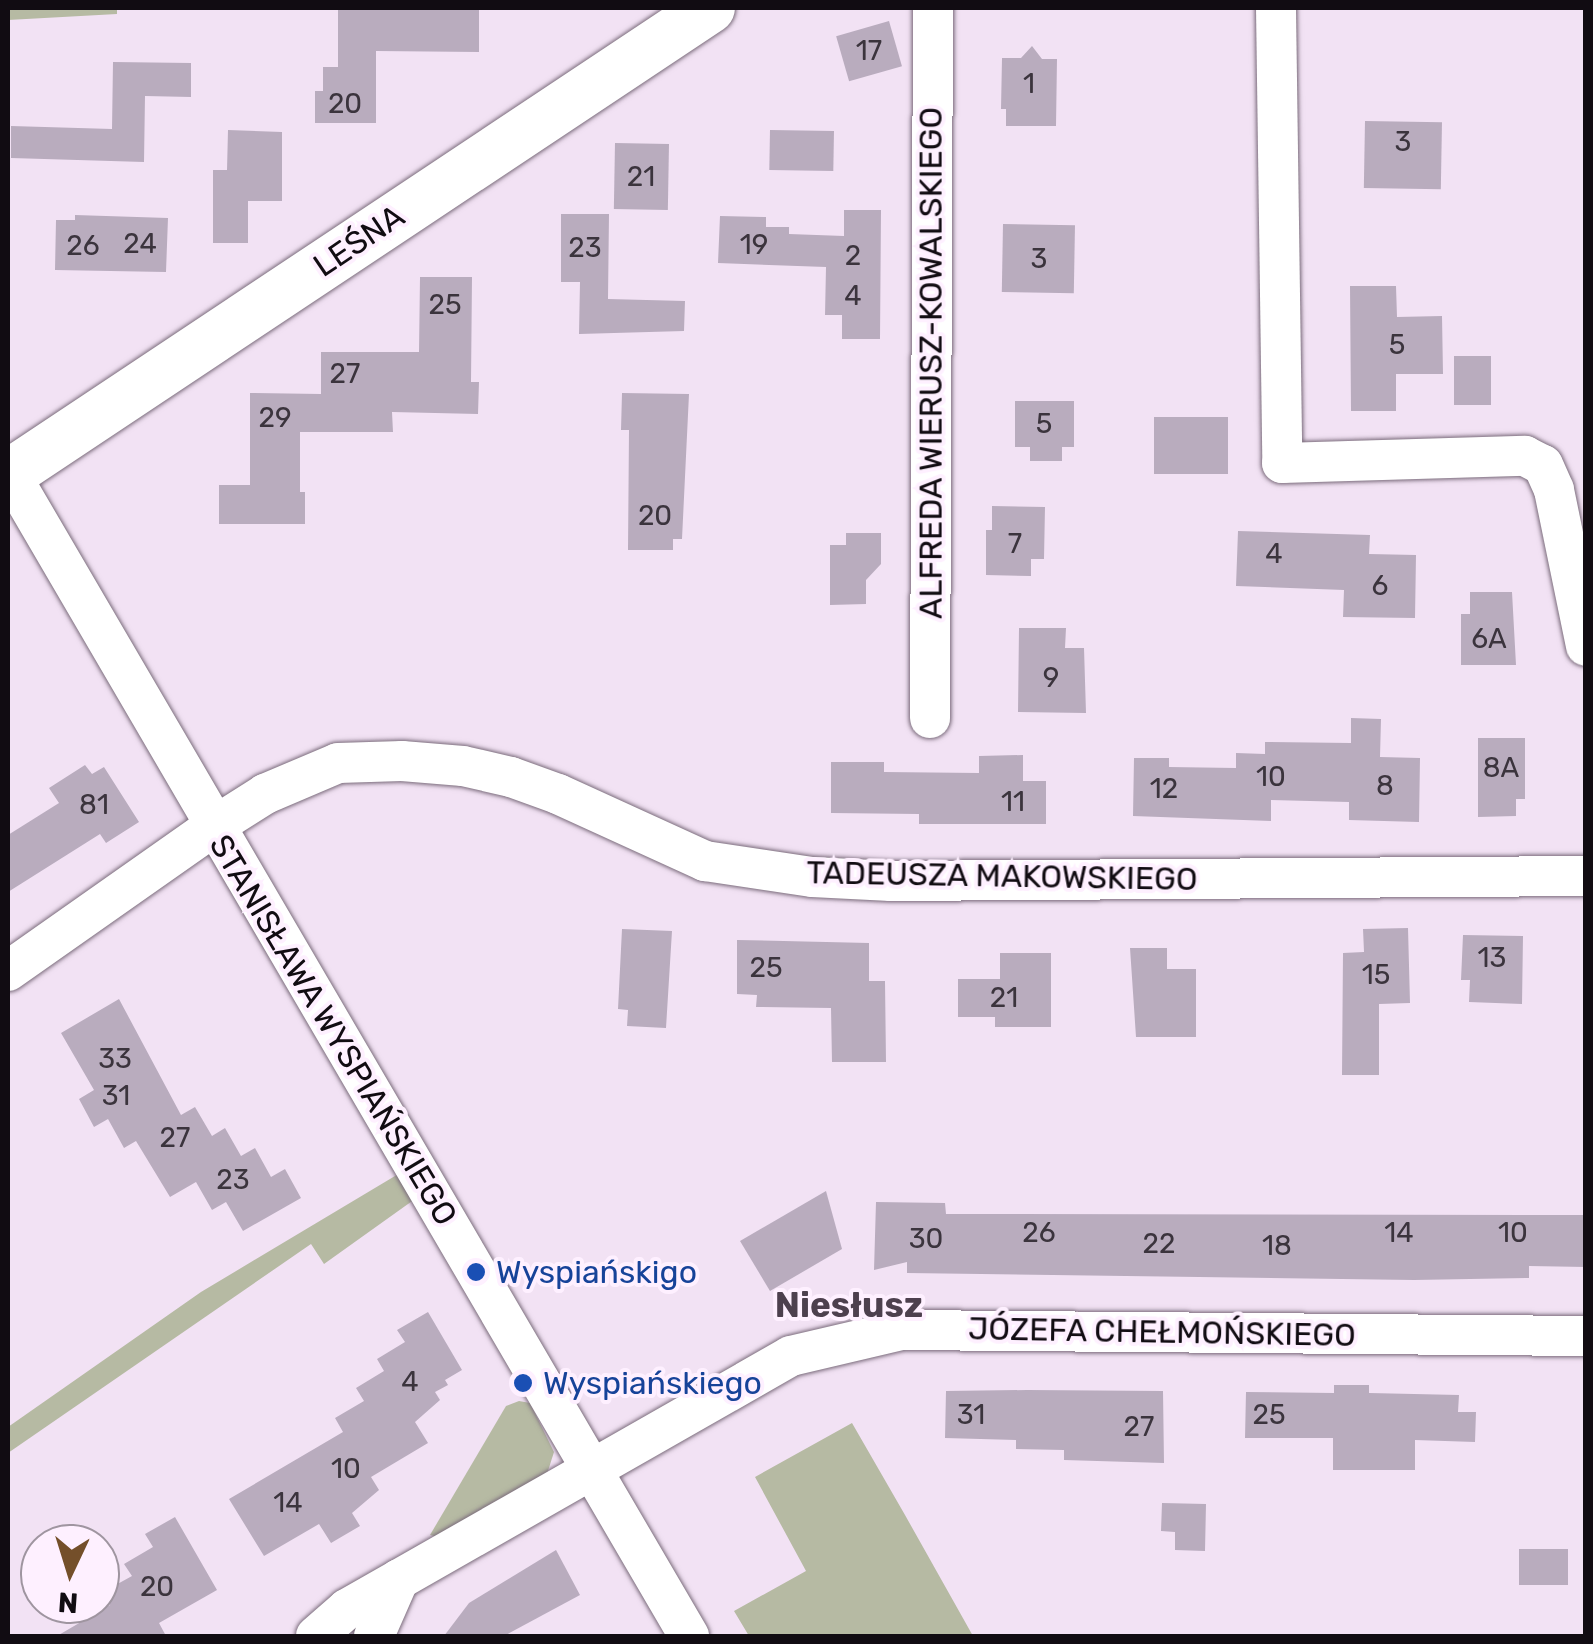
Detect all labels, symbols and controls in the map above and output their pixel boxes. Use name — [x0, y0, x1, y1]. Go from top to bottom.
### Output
house number: 17 — [856, 34, 882, 68]
house number: 1 — [1023, 67, 1035, 101]
house number: 20 — [328, 87, 362, 121]
street label: ALFREDA WIERUSZ-KOWALSKIEGO — [912, 106, 950, 620]
house number: 3 — [1395, 125, 1411, 159]
house number: 21 — [627, 160, 655, 194]
street label: LEŚNA — [306, 197, 412, 285]
house number: 24 — [123, 227, 157, 261]
house number: 19 — [740, 228, 768, 262]
house number: 26 — [66, 229, 100, 263]
house number: 23 — [568, 231, 602, 265]
house number: 2 — [845, 239, 861, 273]
house number: 3 — [1031, 242, 1047, 276]
house number: 4 — [844, 279, 862, 313]
house number: 25 — [428, 288, 462, 322]
house number: 5 — [1389, 328, 1405, 362]
house number: 27 — [330, 357, 360, 391]
house number: 29 — [258, 401, 292, 435]
house number: 5 — [1036, 407, 1052, 441]
house number: 20 — [638, 499, 672, 533]
house number: 7 — [1008, 527, 1022, 561]
house number: 4 — [1265, 537, 1283, 571]
house number: 6 — [1372, 569, 1388, 603]
house number: 6A — [1471, 622, 1507, 656]
house number: 9 — [1043, 661, 1059, 695]
house number: 8A — [1483, 751, 1519, 785]
house number: 10 — [1256, 760, 1286, 794]
house number: 8 — [1376, 769, 1394, 803]
house number: 12 — [1150, 772, 1178, 806]
house number: 11 — [1001, 785, 1025, 819]
house number: 81 — [79, 788, 109, 822]
street label: STANISŁAWA WYSPIAŃSKIEGO — [201, 827, 465, 1233]
street label: TADEUSZA MAKOWSKIEGO — [806, 853, 1198, 899]
house number: 13 — [1478, 941, 1506, 975]
house number: 25 — [749, 951, 783, 985]
house number: 15 — [1362, 958, 1390, 992]
house number: 21 — [990, 981, 1018, 1015]
house number: 33 — [98, 1042, 132, 1076]
house number: 31 — [102, 1079, 130, 1113]
house number: 27 — [160, 1121, 190, 1155]
house number: 23 — [216, 1163, 250, 1197]
house number: 26 — [1022, 1216, 1056, 1250]
house number: 14 — [1384, 1216, 1414, 1250]
house number: 10 — [1498, 1216, 1528, 1250]
house number: 30 — [909, 1222, 943, 1256]
house number: 22 — [1143, 1227, 1175, 1261]
house number: 18 — [1262, 1229, 1292, 1263]
place label: Wyspiańskigo — [496, 1253, 697, 1291]
marker: Wyspiańskigo — [465, 1261, 487, 1283]
district label: Niesłusz — [775, 1284, 923, 1326]
street label: JÓZEFA CHEŁMOŃSKIEGO — [967, 1309, 1357, 1355]
place label: Wyspiańskiego — [543, 1364, 762, 1402]
house number: 4 — [401, 1365, 419, 1399]
marker: Wyspiańskiego — [512, 1372, 534, 1394]
house number: 31 — [957, 1398, 985, 1432]
house number: 25 — [1252, 1398, 1286, 1432]
house number: 27 — [1124, 1410, 1154, 1444]
house number: 10 — [331, 1452, 361, 1486]
house number: 14 — [273, 1486, 303, 1520]
north arrow — [20, 1524, 120, 1624]
house number: 20 — [140, 1570, 174, 1604]
text: N — [57, 1585, 79, 1620]

